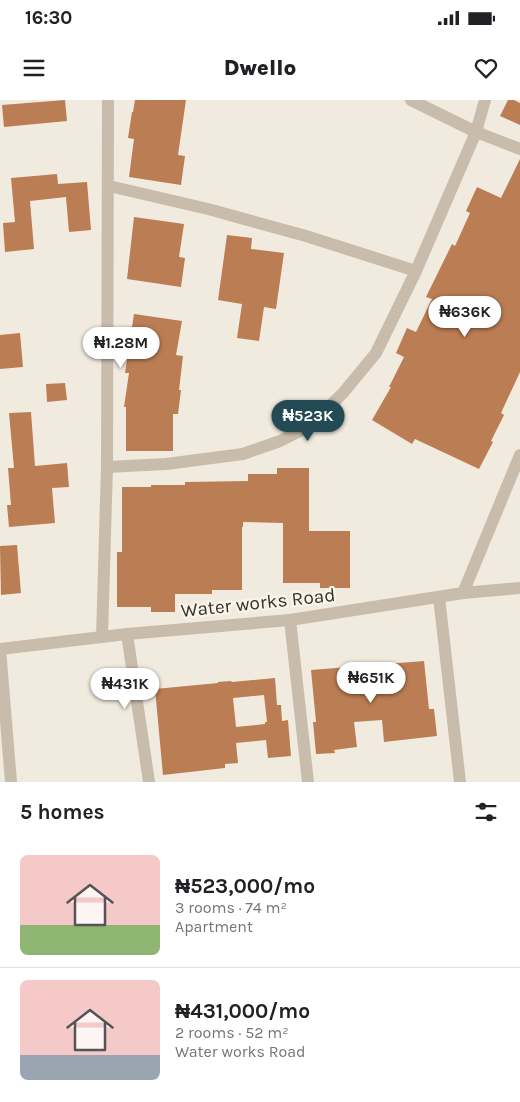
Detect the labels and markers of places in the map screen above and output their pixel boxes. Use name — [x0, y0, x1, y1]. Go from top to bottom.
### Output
pin: ₦636K — [430, 296, 500, 338]
pin: ₦1.28M — [80, 326, 162, 369]
pin: ₦523K — [273, 400, 343, 442]
pin: ₦651K — [336, 662, 406, 704]
pin: ₦431K — [90, 668, 160, 710]

